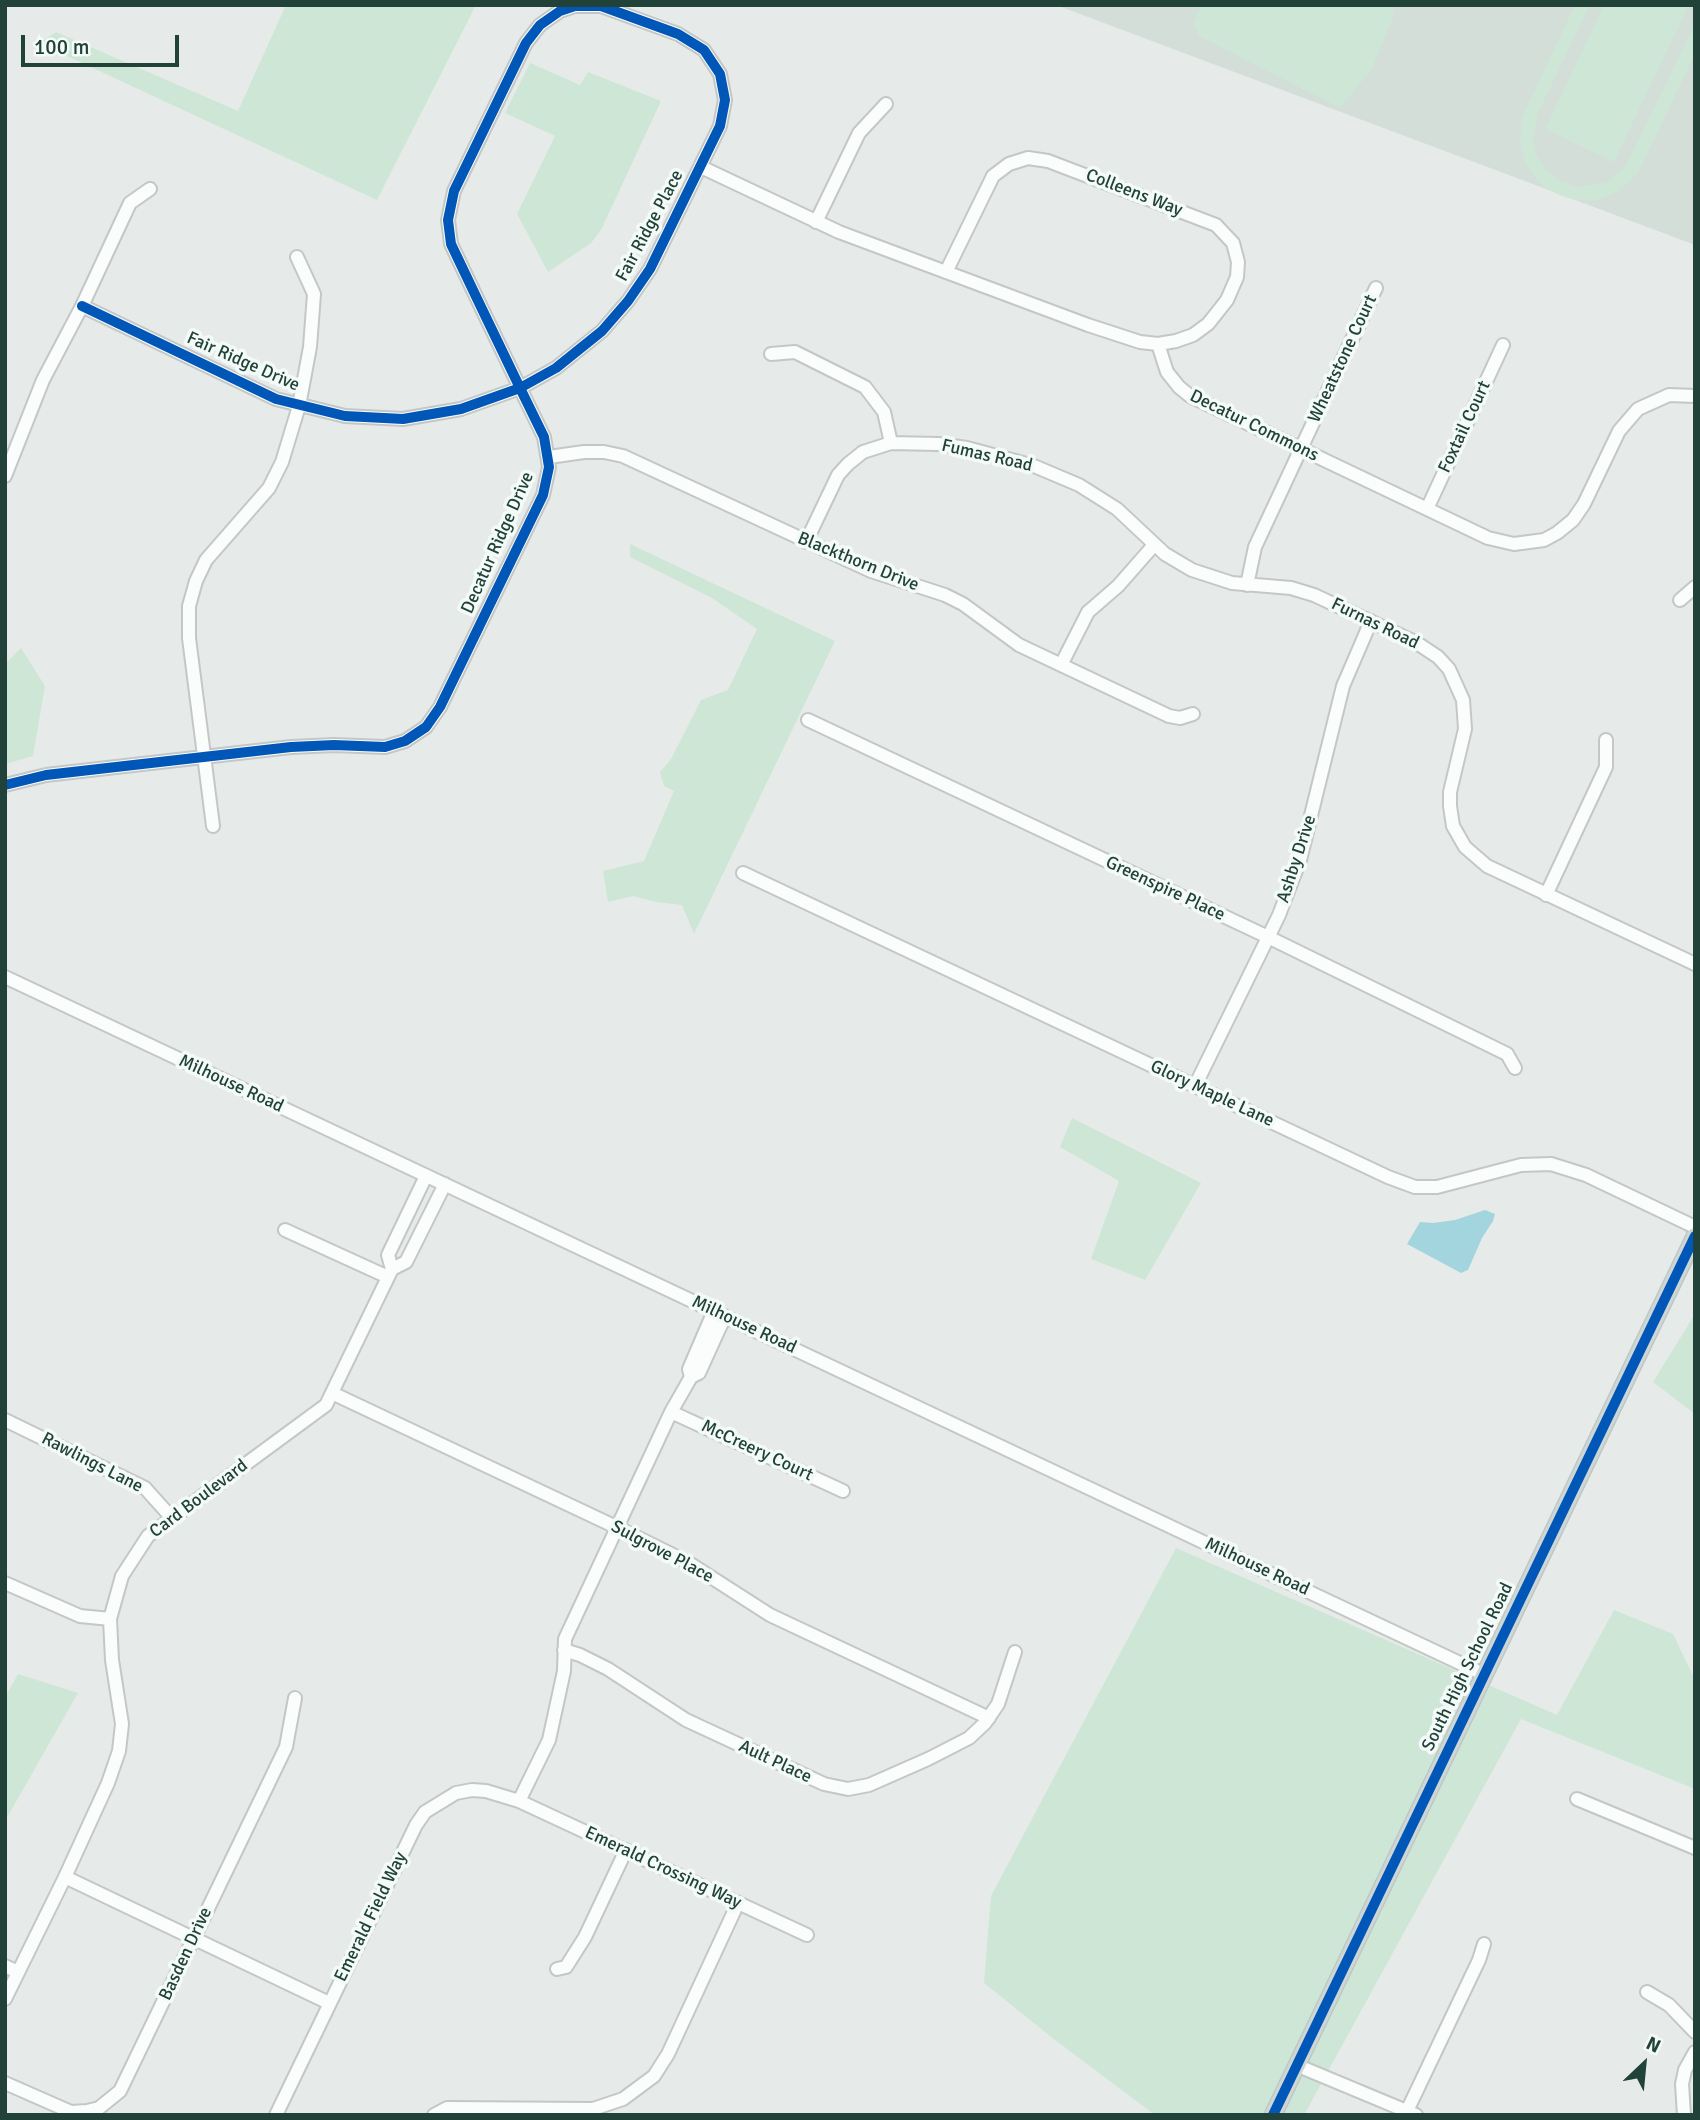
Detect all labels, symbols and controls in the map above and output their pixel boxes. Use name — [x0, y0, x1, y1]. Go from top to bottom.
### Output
scale bar — [24, 21, 182, 65]
text: 100 m — [34, 34, 89, 60]
street label: Colleens Way — [1083, 165, 1185, 221]
street label: Fair Ridge Place — [612, 167, 688, 285]
street label: Wheatstone Court — [1304, 292, 1382, 426]
street label: Fair Ridge Drive — [183, 327, 303, 397]
street label: Foxtail Court — [1434, 378, 1496, 476]
street label: Decatur Commons — [1186, 385, 1322, 467]
street label: Fumas Road — [939, 435, 1035, 477]
street label: Decatur Ridge Drive — [457, 469, 539, 617]
street label: Blackthorn Drive — [794, 528, 922, 596]
street label: Furnas Road — [1328, 594, 1422, 654]
street label: Ashby Drive — [1273, 812, 1321, 906]
street label: Greenspire Place — [1102, 852, 1228, 926]
street label: Milhouse Road — [175, 1050, 287, 1118]
street label: Glory Maple Lane — [1147, 1056, 1277, 1132]
street label: Milhouse Road — [688, 1291, 800, 1359]
street label: McCreery Court — [698, 1416, 816, 1486]
street label: Rawlings Lane — [38, 1428, 146, 1498]
street label: Card Boulevard — [146, 1455, 252, 1543]
street label: Sulgrove Place — [607, 1516, 717, 1588]
street label: Milhouse Road — [1201, 1533, 1313, 1601]
street label: South High School Road — [1418, 1579, 1518, 1755]
street label: Ault Place — [735, 1736, 815, 1788]
street label: Emerald Crossing Way — [581, 1822, 745, 1914]
street label: Emerald Field Way — [330, 1849, 412, 1985]
street label: Basden Drive — [155, 1904, 217, 2004]
north arrow — [1609, 2029, 1679, 2099]
text: N — [1642, 2031, 1664, 2059]

